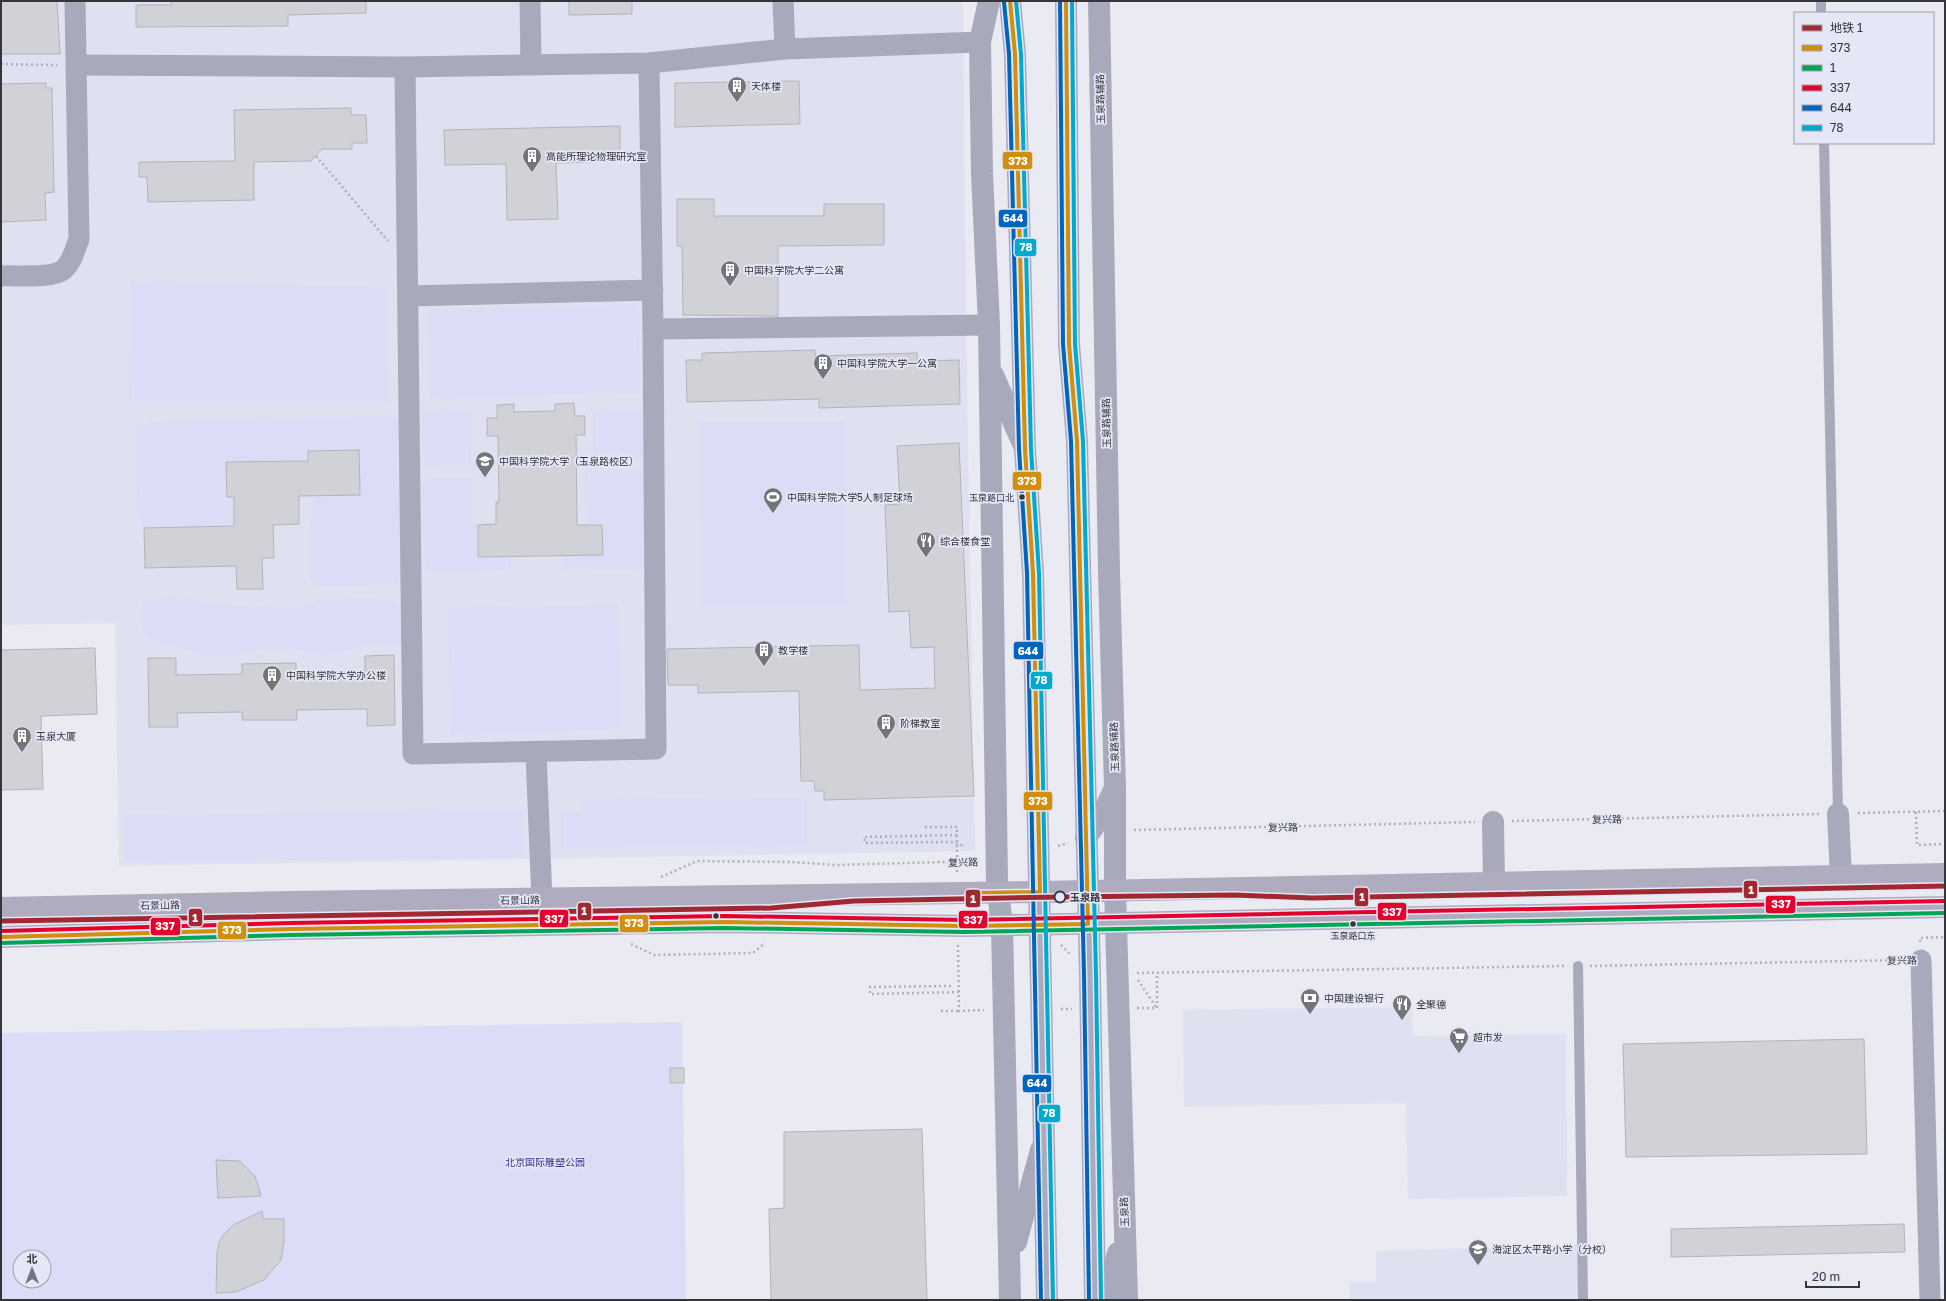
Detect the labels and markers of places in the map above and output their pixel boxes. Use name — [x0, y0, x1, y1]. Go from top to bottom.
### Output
building icon: 天体楼 — [726, 75, 748, 103]
place label: 天体楼 — [751, 80, 781, 92]
building icon: 高能所理论物理研究室 — [521, 145, 543, 173]
place label: 高能所理论物理研究室 — [546, 150, 646, 162]
building icon: 中国科学院大学二公寓 — [719, 259, 741, 287]
place label: 中国科学院大学二公寓 — [744, 264, 844, 276]
building icon: 中国科学院大学一公寓 — [812, 352, 834, 380]
place label: 中国科学院大学一公寓 — [837, 357, 937, 369]
school or university icon: 中国科学院大学（玉泉路校区） — [474, 450, 496, 478]
place label: 中国科学院大学（玉泉路校区） — [499, 455, 639, 467]
sports icon: 中国科学院大学5人制足球场 — [762, 486, 784, 514]
place label: 中国科学院大学5人制足球场 — [787, 491, 913, 503]
place label: 玉泉路口北 — [969, 492, 1014, 503]
marker: 玉泉路口北 — [1017, 492, 1027, 502]
restaurant icon: 综合楼食堂 — [915, 530, 937, 558]
place label: 综合楼食堂 — [940, 535, 990, 547]
building icon: 教学楼 — [753, 639, 775, 667]
place label: 教学楼 — [778, 644, 808, 656]
building icon: 中国科学院大学办公楼 — [261, 664, 283, 692]
place label: 中国科学院大学办公楼 — [286, 669, 386, 681]
building icon: 阶梯教室 — [875, 712, 897, 740]
place label: 阶梯教室 — [900, 717, 940, 729]
building icon: 玉泉大厦 — [11, 725, 33, 753]
place label: 玉泉大厦 — [36, 730, 76, 742]
marker: 玉泉路 — [1053, 890, 1067, 904]
place label: 玉泉路 — [1070, 891, 1101, 903]
unlabelled marker — [711, 911, 721, 921]
marker: 玉泉路口东 — [1348, 919, 1358, 929]
place label: 玉泉路口东 — [1330, 930, 1376, 941]
bank icon: 中国建设银行 — [1299, 987, 1321, 1015]
place label: 中国建设银行 — [1324, 992, 1384, 1004]
restaurant icon: 全聚德 — [1391, 993, 1413, 1021]
place label: 全聚德 — [1416, 998, 1446, 1010]
supermarket icon: 超市发 — [1448, 1026, 1470, 1054]
place label: 超市发 — [1473, 1031, 1503, 1043]
school or university icon: 海淀区太平路小学（分校） — [1467, 1238, 1489, 1266]
place label: 海淀区太平路小学（分校） — [1492, 1243, 1612, 1255]

